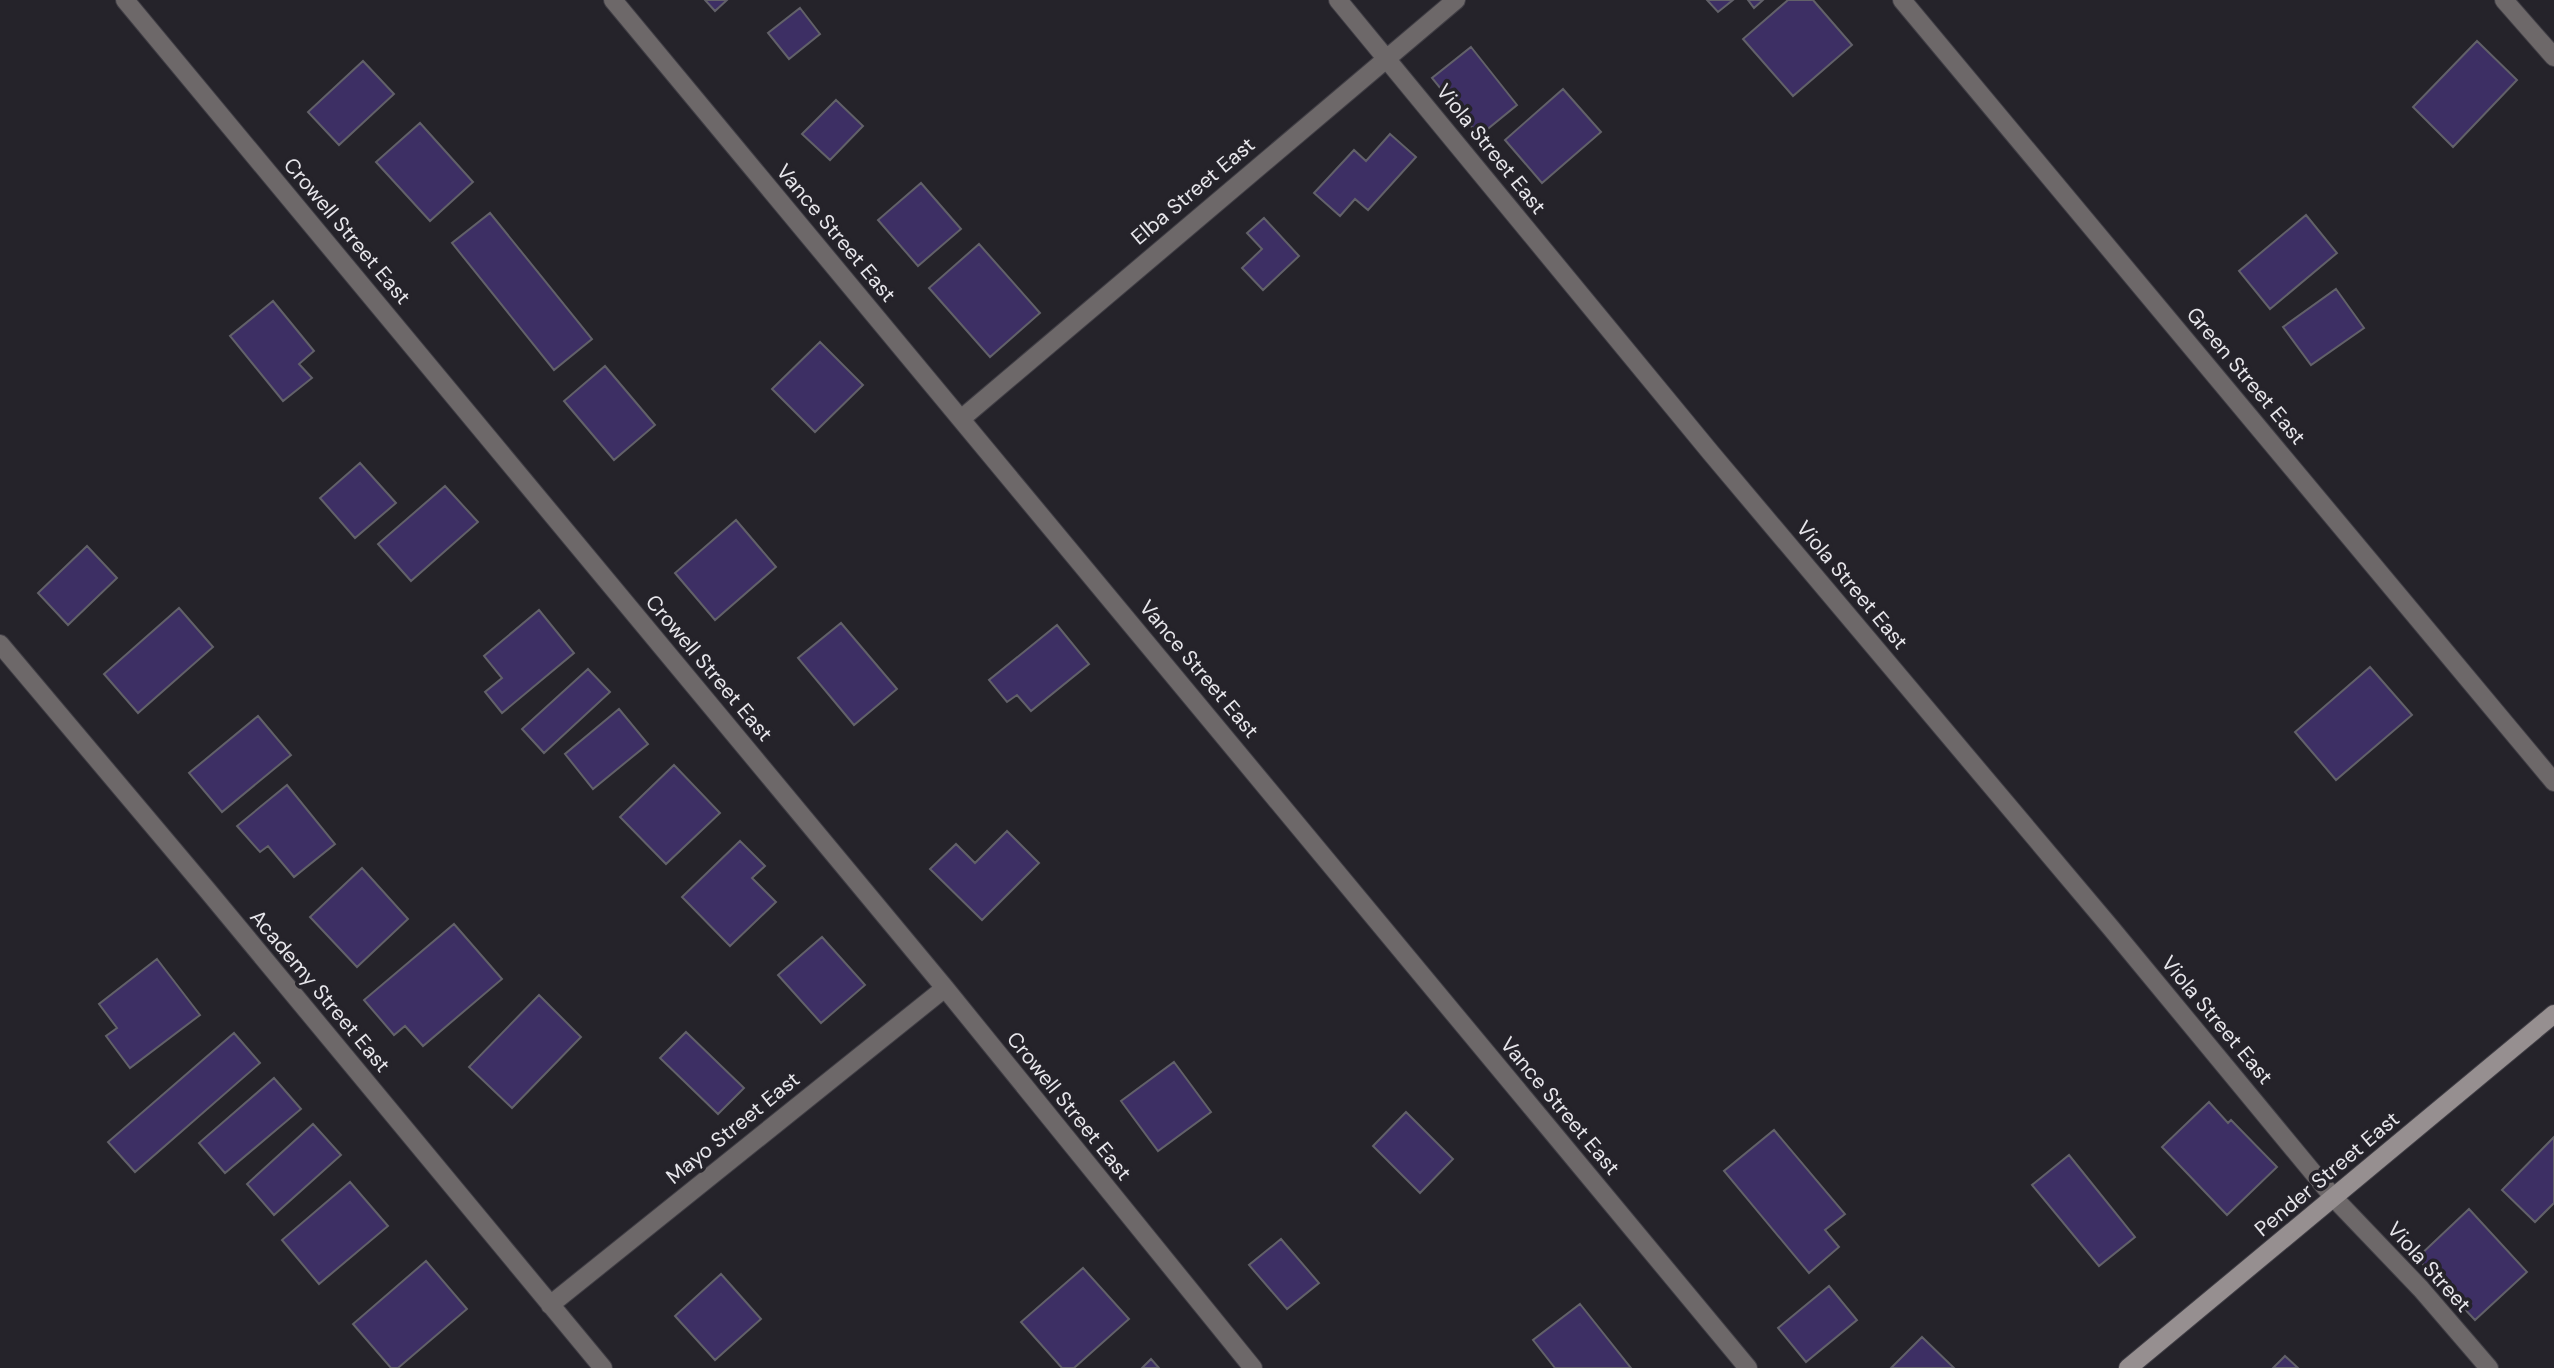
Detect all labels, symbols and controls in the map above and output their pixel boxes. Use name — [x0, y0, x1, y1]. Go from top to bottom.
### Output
street label: Viola Street East — [1430, 78, 1552, 220]
street label: Elba Street East — [1125, 131, 1261, 251]
street label: Crowell Street East — [277, 152, 417, 310]
street label: Vance Street East — [770, 158, 902, 308]
street label: Green Street East — [2180, 301, 2312, 451]
street label: Viola Street East — [1790, 515, 1914, 655]
street label: Crowell Street East — [639, 589, 779, 747]
street label: Vance Street East — [1133, 594, 1265, 744]
street label: Academy Street East — [244, 904, 396, 1078]
street label: Viola Street East — [2155, 950, 2279, 1090]
street label: Crowell Street East — [1000, 1026, 1138, 1186]
street label: Vance Street East — [1494, 1031, 1626, 1181]
street label: Mayo Street East — [660, 1065, 806, 1191]
street label: Pender Street East — [2249, 1105, 2405, 1243]
street label: Viola Street — [2381, 1216, 2477, 1318]

